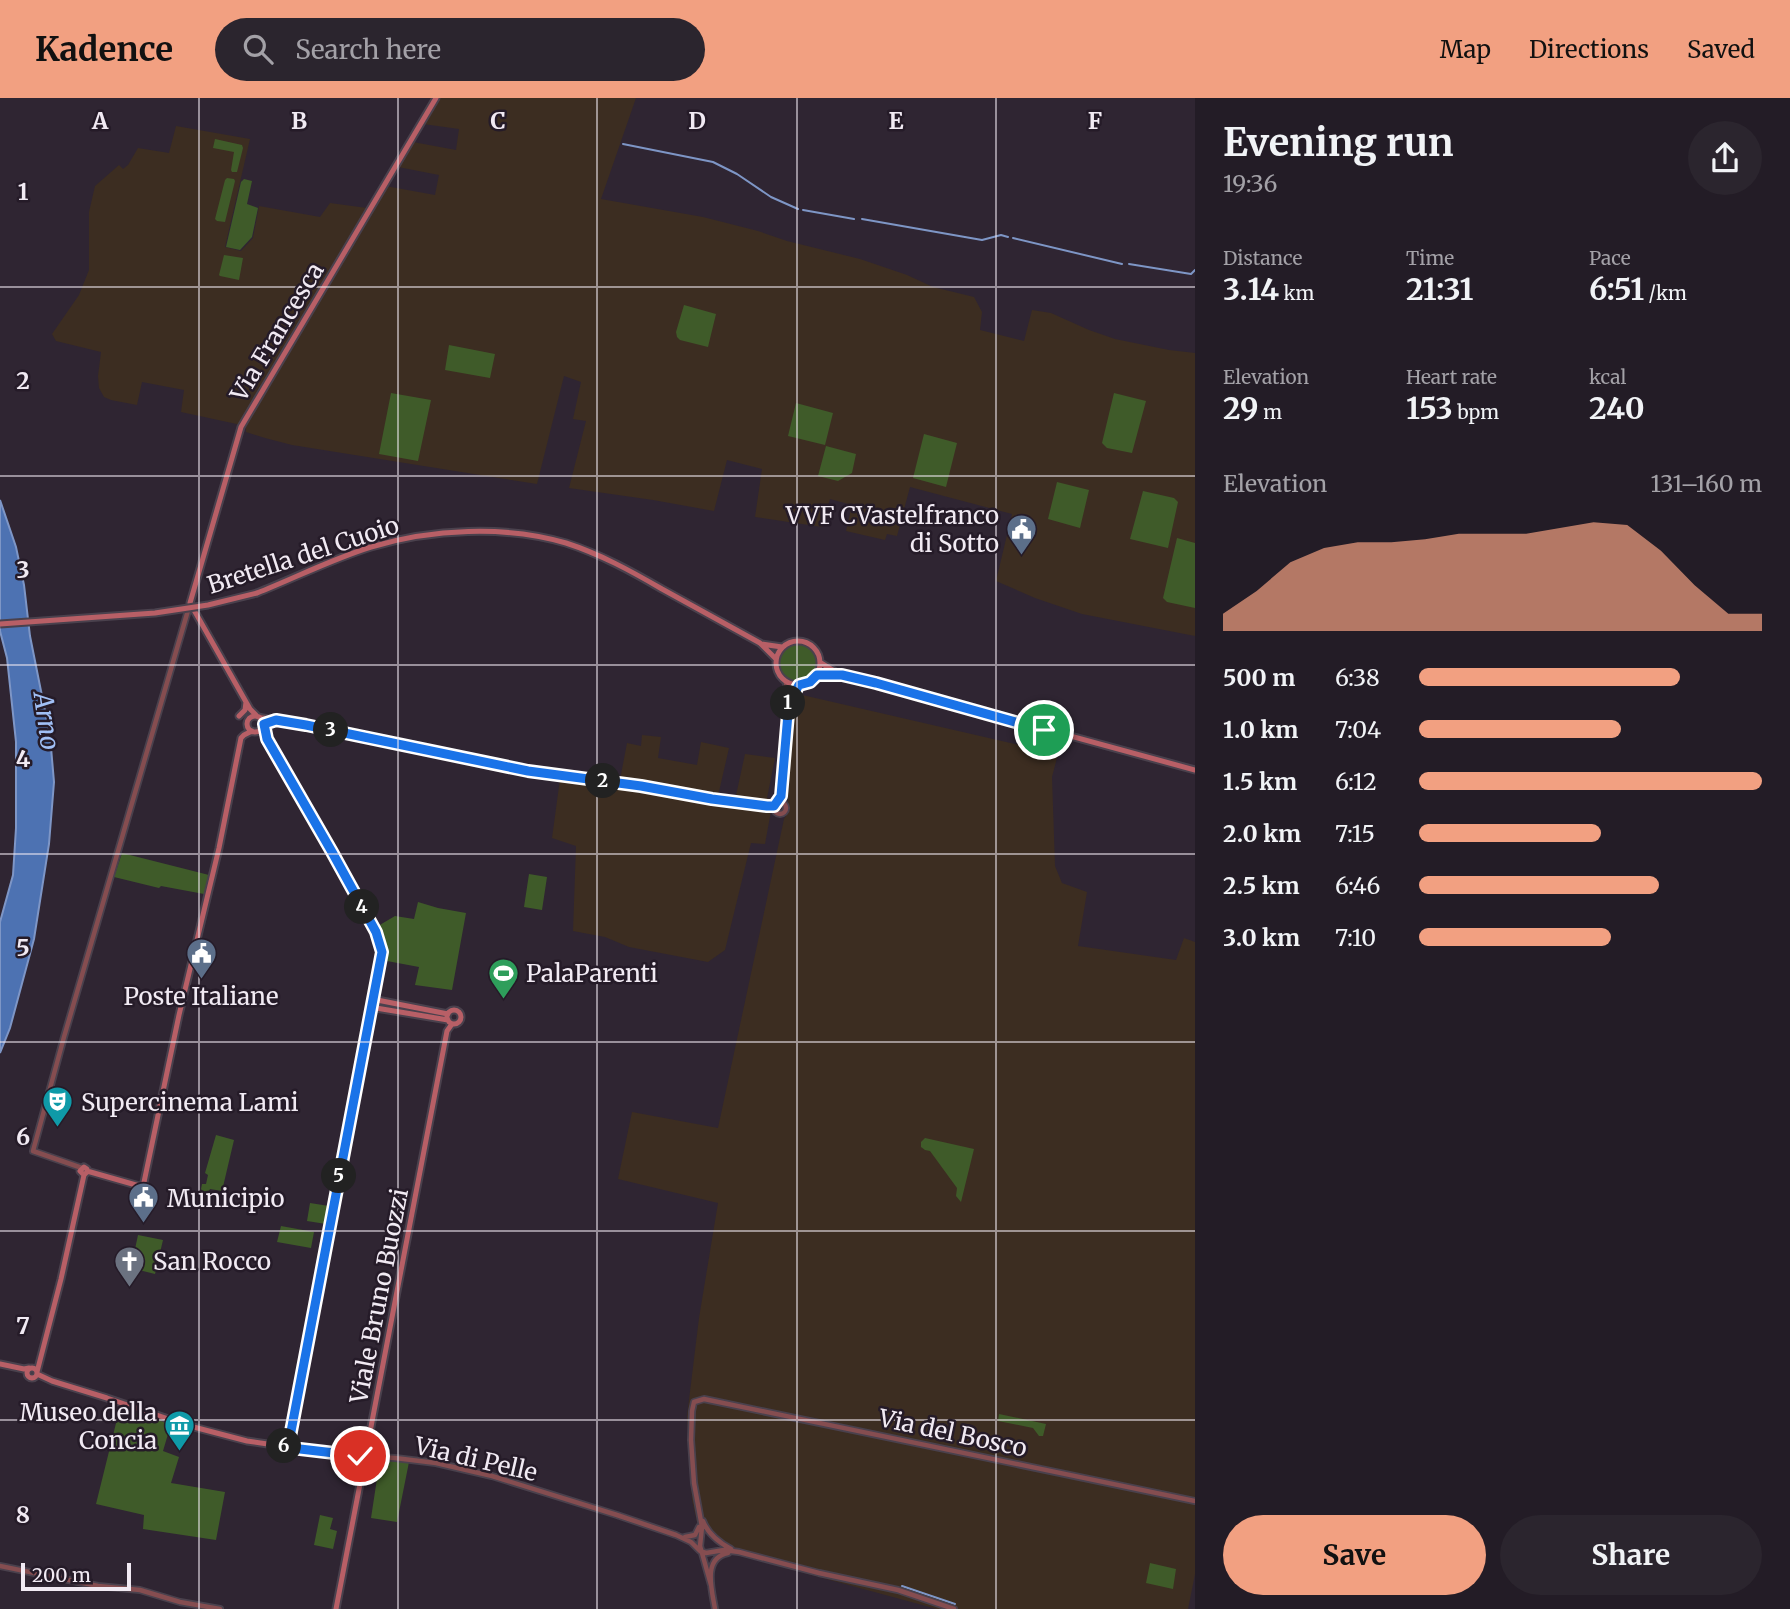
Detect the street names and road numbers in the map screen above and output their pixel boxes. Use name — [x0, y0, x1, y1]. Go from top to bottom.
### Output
street label: Via Francesca — [223, 257, 331, 408]
street label: Bretella del Cuoio — [203, 509, 403, 601]
street label: Viale Bruno Buozzi — [343, 1186, 415, 1407]
street label: Via del Bosco — [875, 1402, 1030, 1464]
street label: Via di Pelle — [411, 1430, 540, 1488]

